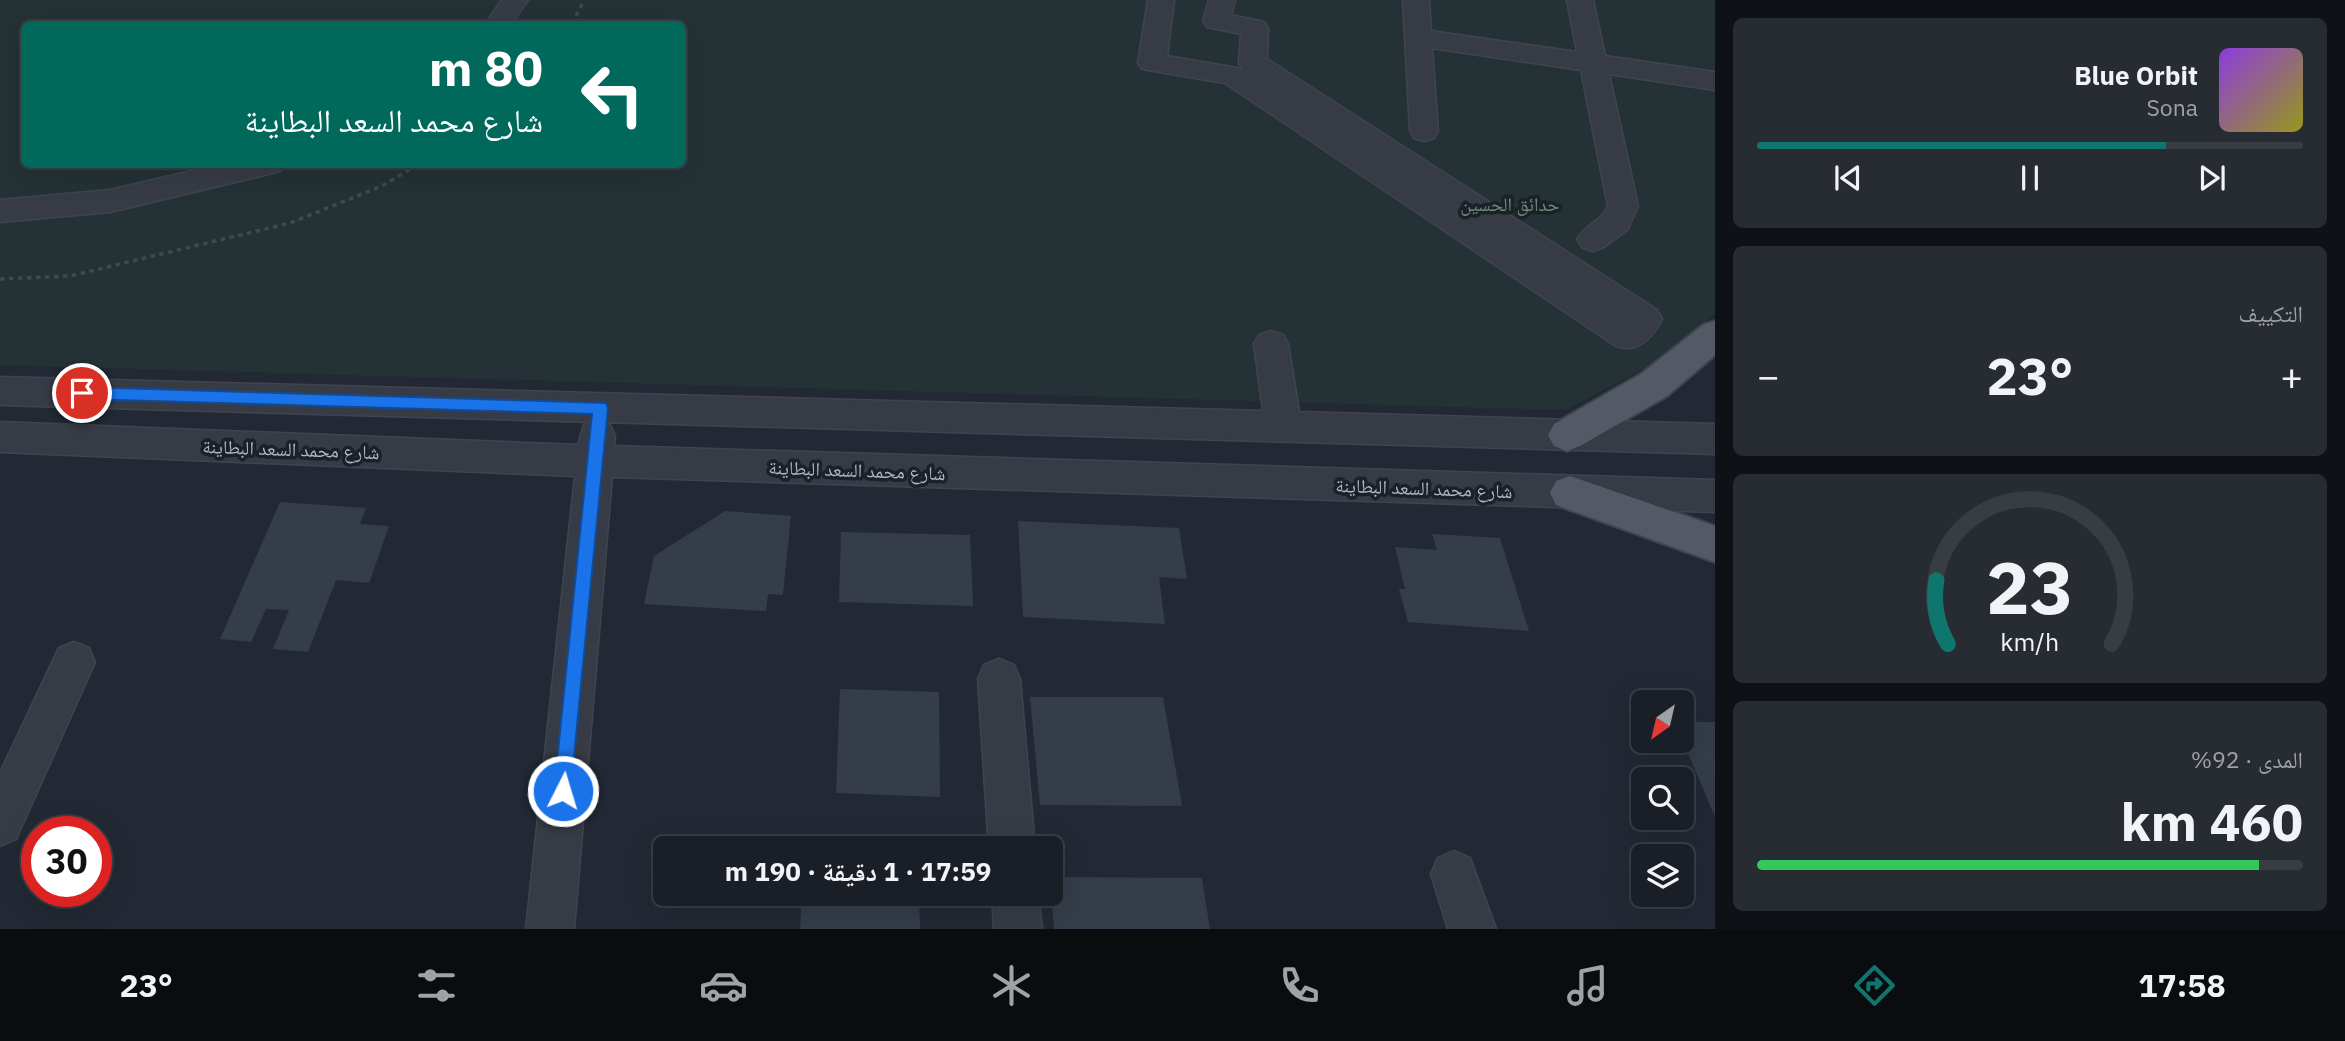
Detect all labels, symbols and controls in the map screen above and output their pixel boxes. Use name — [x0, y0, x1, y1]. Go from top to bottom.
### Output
text: 80 m — [429, 36, 543, 99]
icon: left — [567, 49, 658, 140]
text: Blue Orbit — [2074, 58, 2198, 92]
text: Sona — [2146, 92, 2198, 122]
text: شارع محمد السعد البطاينة — [244, 99, 543, 141]
icon: previous — [1829, 159, 1867, 197]
icon: pause — [2011, 159, 2049, 197]
icon: next — [2193, 159, 2231, 197]
park label: حدائق الحسين — [1460, 192, 1560, 216]
text: التكييف — [2238, 298, 2303, 328]
text: 23° — [1987, 342, 2073, 409]
text: − — [1757, 351, 1780, 400]
text: + — [2280, 351, 2303, 400]
pin — [52, 363, 112, 423]
icon: arrive — [63, 374, 101, 412]
street label: شارع محمد السعد البطاينة — [202, 434, 380, 464]
street label: شارع محمد السعد البطاينة — [768, 455, 946, 485]
street label: شارع محمد السعد البطاينة — [1335, 473, 1513, 503]
text: 23 — [1986, 540, 2074, 635]
text: km/h — [2001, 625, 2059, 658]
north arrow — [1631, 690, 1694, 752]
map controls — [1631, 690, 1694, 907]
text: المدى · 92% — [2191, 744, 2303, 774]
position arrow — [526, 754, 600, 828]
button: search — [1631, 767, 1694, 830]
text: 460 km — [2121, 788, 2303, 855]
speed limit sign: 30 — [21, 816, 112, 907]
button: layers — [1631, 844, 1694, 907]
text: 17:59 · 1 دقيقة · 190 m — [725, 854, 991, 888]
icon: filters — [412, 961, 461, 1010]
icon: car — [699, 961, 748, 1010]
icon: climate — [987, 961, 1036, 1010]
icon: phone — [1275, 961, 1324, 1010]
icon: music — [1563, 961, 1612, 1010]
icon: directions — [1850, 961, 1899, 1010]
text: 23° — [119, 964, 173, 1006]
text: 17:58 — [2138, 964, 2226, 1006]

